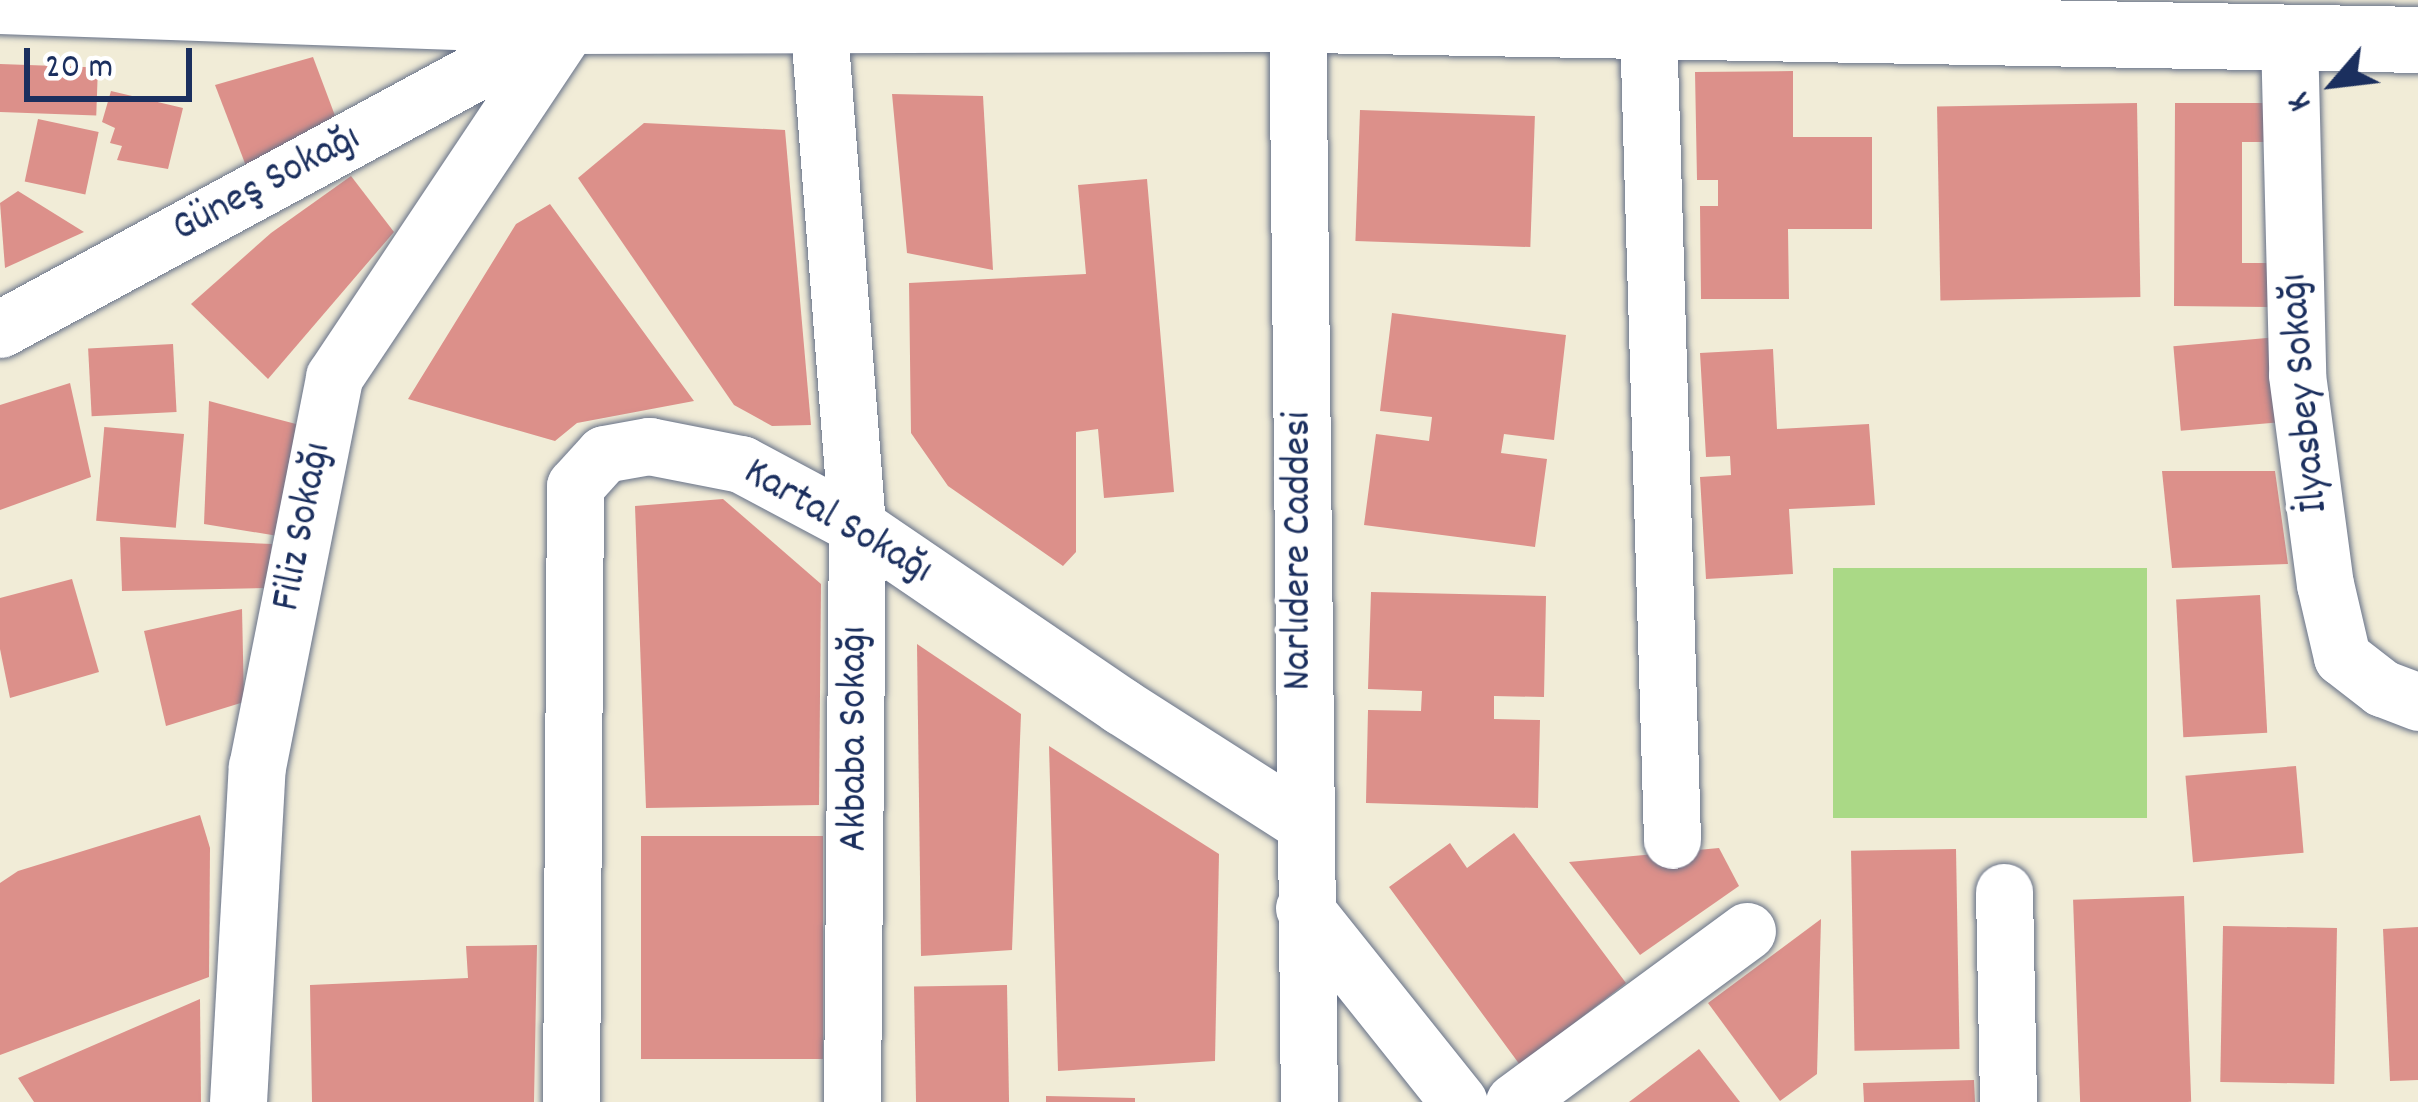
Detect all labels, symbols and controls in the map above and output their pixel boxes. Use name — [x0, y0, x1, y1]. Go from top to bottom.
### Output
scale bar — [30, 24, 198, 98]
north arrow — [2274, 24, 2394, 144]
text: 20 m — [45, 43, 113, 95]
text: K — [2277, 83, 2326, 119]
street label: Güneş Sokağı — [165, 115, 369, 255]
street label: İlyasbey Sokağı — [2270, 271, 2342, 515]
street label: Narlıdere Caddesi — [1275, 411, 1325, 691]
street label: Filiz Sokağı — [263, 439, 345, 615]
street label: Kartal Sokağı — [734, 449, 940, 597]
street label: Akbaba Sokağı — [831, 626, 881, 852]

